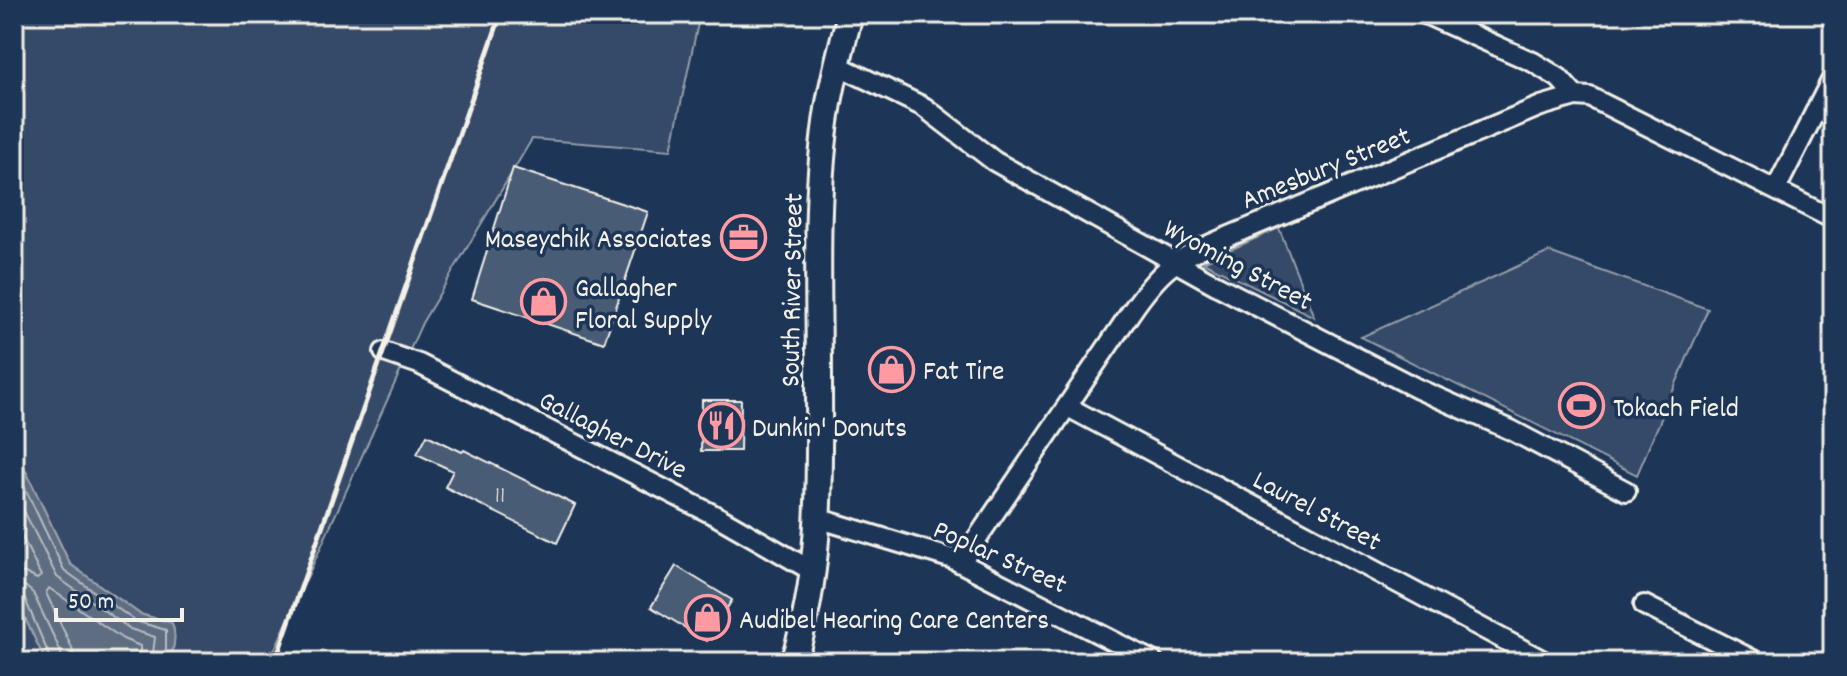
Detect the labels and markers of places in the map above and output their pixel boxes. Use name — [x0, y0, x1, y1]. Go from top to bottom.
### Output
office icon: Maseychik Associates — [719, 213, 767, 261]
place label: Maseychik Associates — [485, 222, 712, 262]
place label: Gallagher Floral Supply — [575, 271, 712, 343]
shop icon: Gallagher Floral Supply — [520, 278, 568, 326]
shop icon: Fat Tire — [868, 345, 916, 393]
place label: Fat Tire — [923, 354, 1004, 394]
sports icon: Tokach Field — [1558, 382, 1606, 430]
place label: Tokach Field — [1613, 391, 1739, 431]
restaurant icon: Dunkin' Donuts — [697, 402, 745, 450]
place label: Dunkin' Donuts — [752, 411, 907, 451]
shop icon: Audibel Hearing Care Centers — [684, 594, 732, 642]
place label: Audibel Hearing Care Centers — [739, 603, 1049, 643]

